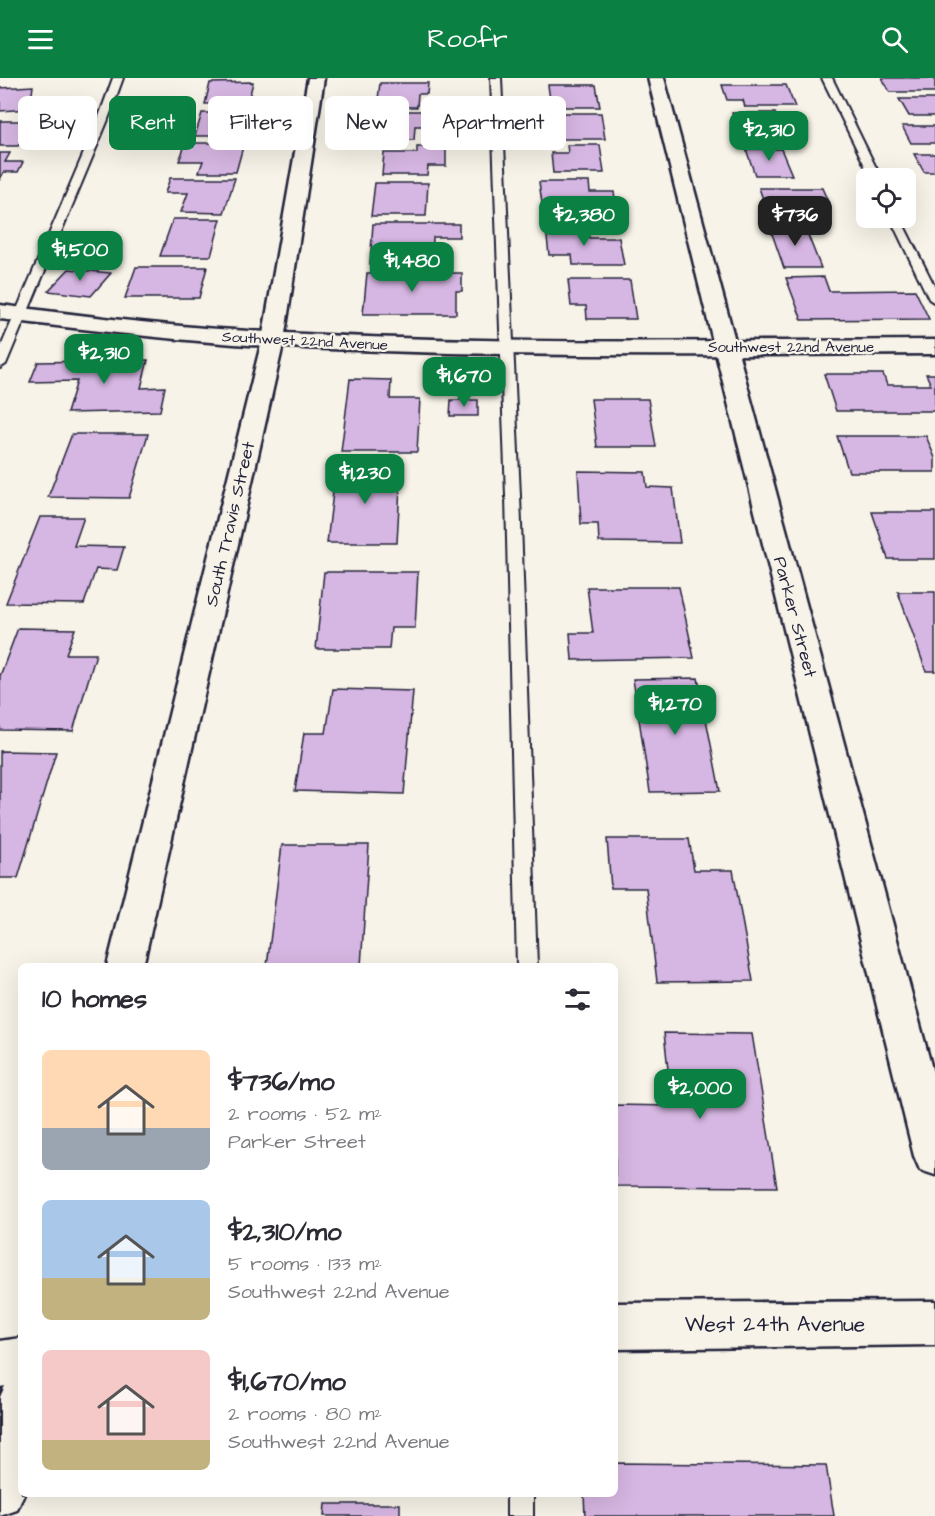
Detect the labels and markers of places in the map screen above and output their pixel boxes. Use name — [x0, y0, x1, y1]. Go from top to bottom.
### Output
pin: $2,310 — [720, 111, 818, 162]
pin: $2,380 — [535, 196, 633, 247]
pin: $736 — [759, 196, 831, 247]
pin: $1,500 — [31, 231, 129, 282]
pin: $1,480 — [363, 242, 461, 293]
pin: $2,310 — [55, 334, 153, 385]
pin: $1,670 — [415, 357, 513, 408]
pin: $1,230 — [316, 454, 414, 505]
pin: $1,270 — [626, 685, 724, 736]
pin: $2,000 — [651, 1069, 749, 1120]

